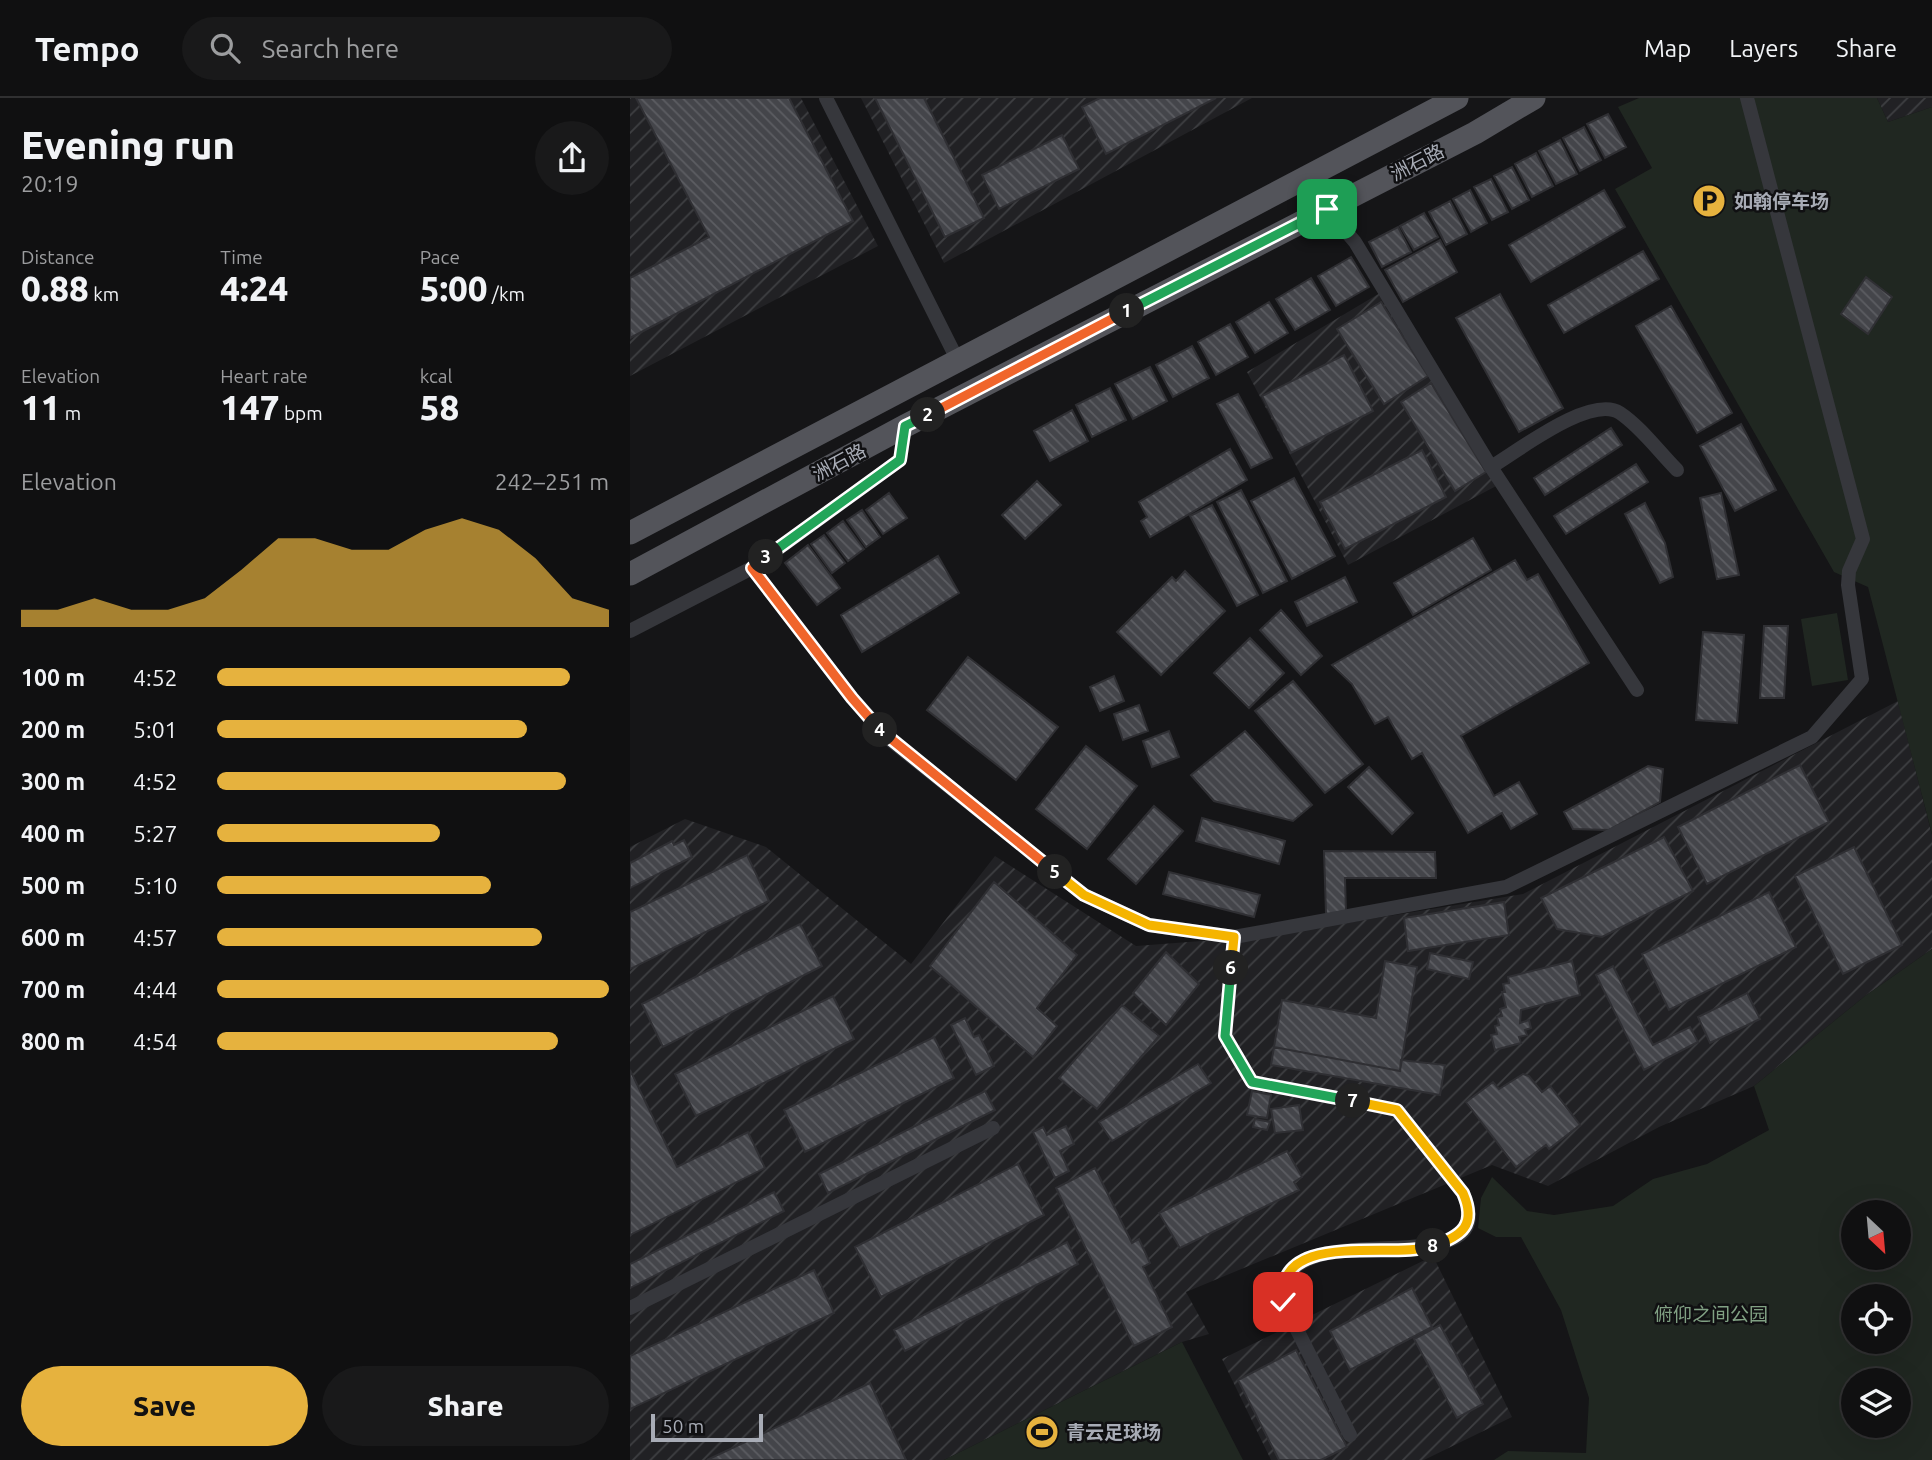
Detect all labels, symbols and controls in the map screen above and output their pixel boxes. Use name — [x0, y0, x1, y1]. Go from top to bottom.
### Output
search box — [182, 17, 672, 80]
icon: search — [206, 29, 244, 67]
text: Tempo — [35, 30, 140, 67]
text: Search here — [262, 34, 399, 63]
text: Map — [1644, 35, 1691, 62]
text: Layers — [1729, 35, 1798, 62]
text: Share — [1836, 35, 1897, 62]
button: share — [535, 121, 609, 195]
text: Evening run — [21, 124, 235, 166]
street label: 洲石路 — [1387, 139, 1447, 185]
text: 20:19 — [21, 171, 79, 196]
pin — [1297, 179, 1357, 239]
parking icon: 如翰停车场 — [1690, 182, 1728, 220]
icon: arrive — [1308, 190, 1346, 228]
place label: 如翰停车场 — [1734, 190, 1829, 212]
text: Distance — [21, 246, 95, 268]
text: Time — [220, 246, 263, 268]
text: Pace — [420, 246, 460, 268]
text: 0.88 — [21, 268, 89, 308]
text: 4:24 — [220, 268, 288, 308]
text: 5:00 — [420, 268, 488, 308]
text: km — [89, 283, 119, 305]
text: /km — [488, 283, 525, 305]
pin: 1 — [1110, 294, 1144, 328]
text: 1 — [1121, 299, 1132, 321]
text: Elevation — [21, 365, 100, 387]
text: Heart rate — [220, 365, 308, 387]
text: kcal — [420, 365, 452, 387]
text: 11 — [21, 387, 60, 427]
text: 147 — [220, 387, 280, 427]
text: 58 — [420, 387, 459, 427]
pin: 2 — [910, 398, 946, 432]
text: m — [60, 402, 81, 424]
text: bpm — [280, 402, 323, 424]
text: 2 — [922, 403, 933, 425]
street label: 洲石路 — [809, 439, 869, 485]
text: Elevation — [21, 469, 117, 494]
text: 242–251 m — [495, 469, 609, 494]
pin: 3 — [748, 540, 784, 574]
text: 3 — [760, 545, 771, 567]
text: 100 m — [21, 665, 85, 690]
text: 4:52 — [133, 665, 178, 690]
pin: 4 — [862, 712, 898, 748]
text: 200 m — [21, 717, 85, 742]
text: 5:01 — [133, 717, 178, 742]
text: 4 — [874, 718, 885, 740]
text: 300 m — [21, 769, 85, 794]
text: 4:52 — [133, 769, 178, 794]
text: 400 m — [21, 821, 85, 846]
text: 5:27 — [133, 821, 178, 846]
pin: 5 — [1038, 854, 1072, 890]
text: 5 — [1049, 860, 1060, 882]
text: 500 m — [21, 873, 85, 898]
text: 5:10 — [133, 873, 178, 898]
text: 600 m — [21, 925, 85, 950]
text: 4:57 — [133, 925, 178, 950]
pin: 6 — [1214, 950, 1248, 986]
text: 6 — [1225, 956, 1236, 978]
text: 700 m — [21, 977, 85, 1002]
text: 4:44 — [133, 977, 178, 1002]
text: 800 m — [21, 1029, 85, 1054]
text: 4:54 — [133, 1029, 178, 1054]
pin: 7 — [1336, 1084, 1370, 1118]
text: 7 — [1347, 1089, 1358, 1111]
north arrow — [1841, 1200, 1911, 1270]
map controls — [1841, 1200, 1911, 1438]
pin: 8 — [1416, 1228, 1450, 1264]
text: 8 — [1427, 1234, 1438, 1256]
pin — [1253, 1272, 1313, 1332]
icon: check — [1264, 1283, 1302, 1321]
button: locate — [1841, 1284, 1911, 1354]
park label: 俯仰之间公园 — [1654, 1303, 1768, 1325]
button: Save — [21, 1366, 308, 1446]
button: Share — [322, 1366, 609, 1446]
button: layers — [1841, 1368, 1911, 1438]
scale bar — [651, 1411, 763, 1443]
sports icon: 青云足球场 — [1023, 1413, 1061, 1451]
text: 50 m — [662, 1415, 704, 1437]
place label: 青云足球场 — [1066, 1421, 1161, 1443]

